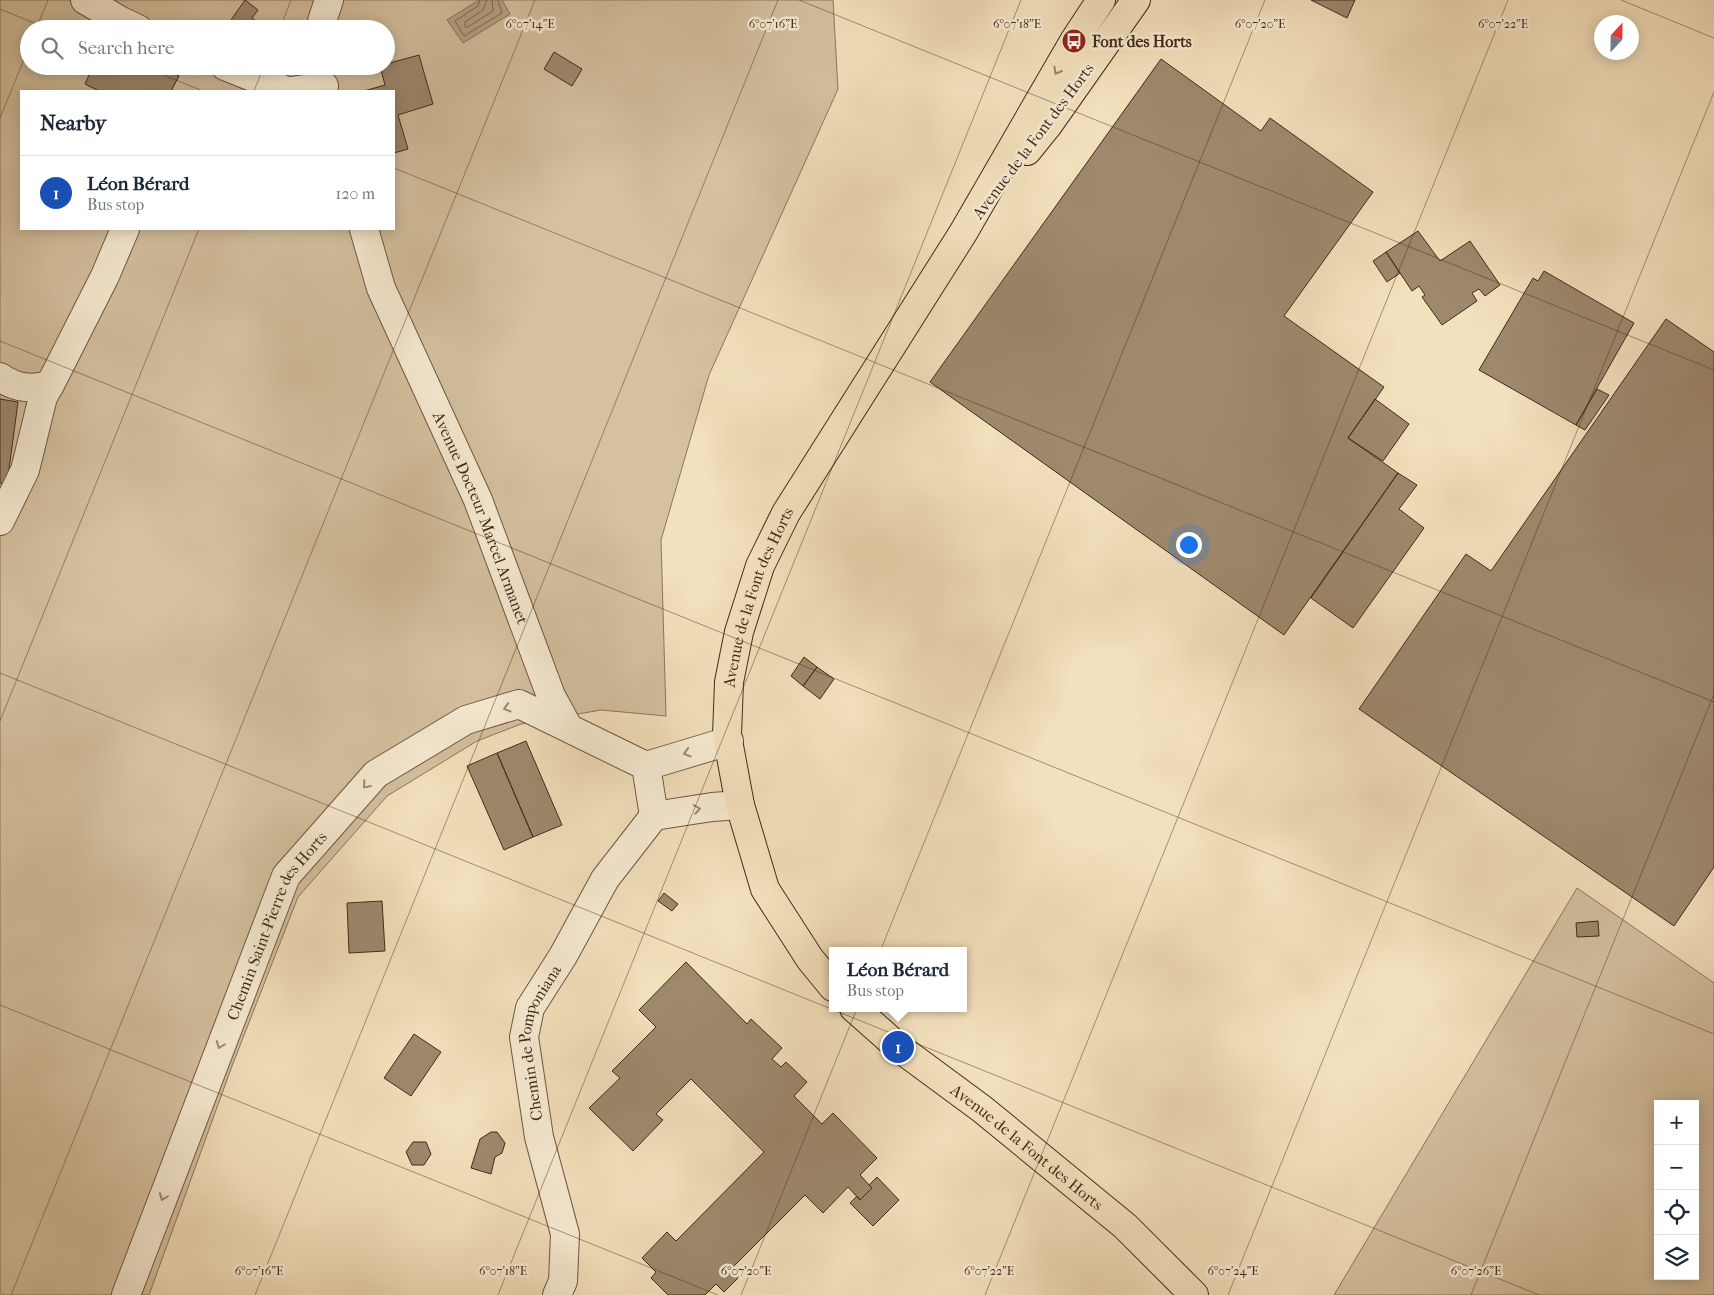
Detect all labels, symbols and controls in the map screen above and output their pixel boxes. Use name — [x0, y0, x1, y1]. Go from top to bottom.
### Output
north arrow — [1594, 15, 1639, 60]
text: 6°07'14"E — [505, 17, 555, 31]
text: 6°07'16"E — [749, 17, 797, 31]
text: 6°07'18"E — [993, 17, 1041, 31]
text: 6°07'20"E — [1235, 17, 1285, 31]
text: 6°07'22"E — [1478, 17, 1528, 31]
search box — [20, 20, 395, 75]
bus stop icon: Font des Horts — [1061, 28, 1087, 54]
place label: Font des Horts — [1091, 32, 1192, 51]
icon: search — [38, 34, 66, 62]
text: Search here — [78, 37, 174, 59]
street label: Avenue de la Font des Horts — [968, 59, 1098, 223]
one-way arrow — [1053, 66, 1063, 75]
text: Nearby — [40, 111, 106, 135]
text: Léon Bérard — [87, 173, 189, 195]
text: 1 — [53, 184, 59, 203]
text: 120 m — [336, 184, 375, 203]
text: Bus stop — [87, 195, 144, 214]
street label: Avenue Docteur Marcel Armanet — [429, 407, 533, 627]
street label: Avenue de la Font des Horts — [719, 503, 797, 689]
your location — [1176, 532, 1202, 558]
one-way arrow — [503, 702, 512, 712]
one-way arrow — [684, 748, 692, 758]
one-way arrow — [363, 779, 372, 788]
one-way arrow — [693, 805, 701, 815]
street label: Chemin Saint-Pierre des Horts — [222, 827, 331, 1023]
popup — [829, 947, 967, 1012]
text: Léon Bérard — [847, 959, 949, 981]
street label: Chemin de Pomponiana — [514, 961, 565, 1122]
text: Bus stop — [847, 981, 904, 1000]
pin: 1 — [882, 1028, 914, 1066]
one-way arrow — [216, 1040, 227, 1049]
street label: Avenue de la Font des Horts — [946, 1079, 1107, 1214]
map controls — [1654, 1100, 1699, 1280]
button: + — [1654, 1100, 1699, 1145]
button: − — [1654, 1145, 1699, 1190]
button: locate — [1654, 1190, 1699, 1235]
one-way arrow — [159, 1192, 169, 1201]
button: layers — [1654, 1235, 1699, 1280]
text: 6°07'16"E — [235, 1264, 283, 1278]
text: 6°07'18"E — [479, 1264, 527, 1278]
text: 6°07'20"E — [721, 1264, 771, 1278]
text: 6°07'22"E — [964, 1264, 1014, 1278]
text: 6°07'24"E — [1207, 1264, 1259, 1278]
text: 6°07'26"E — [1451, 1264, 1501, 1278]

